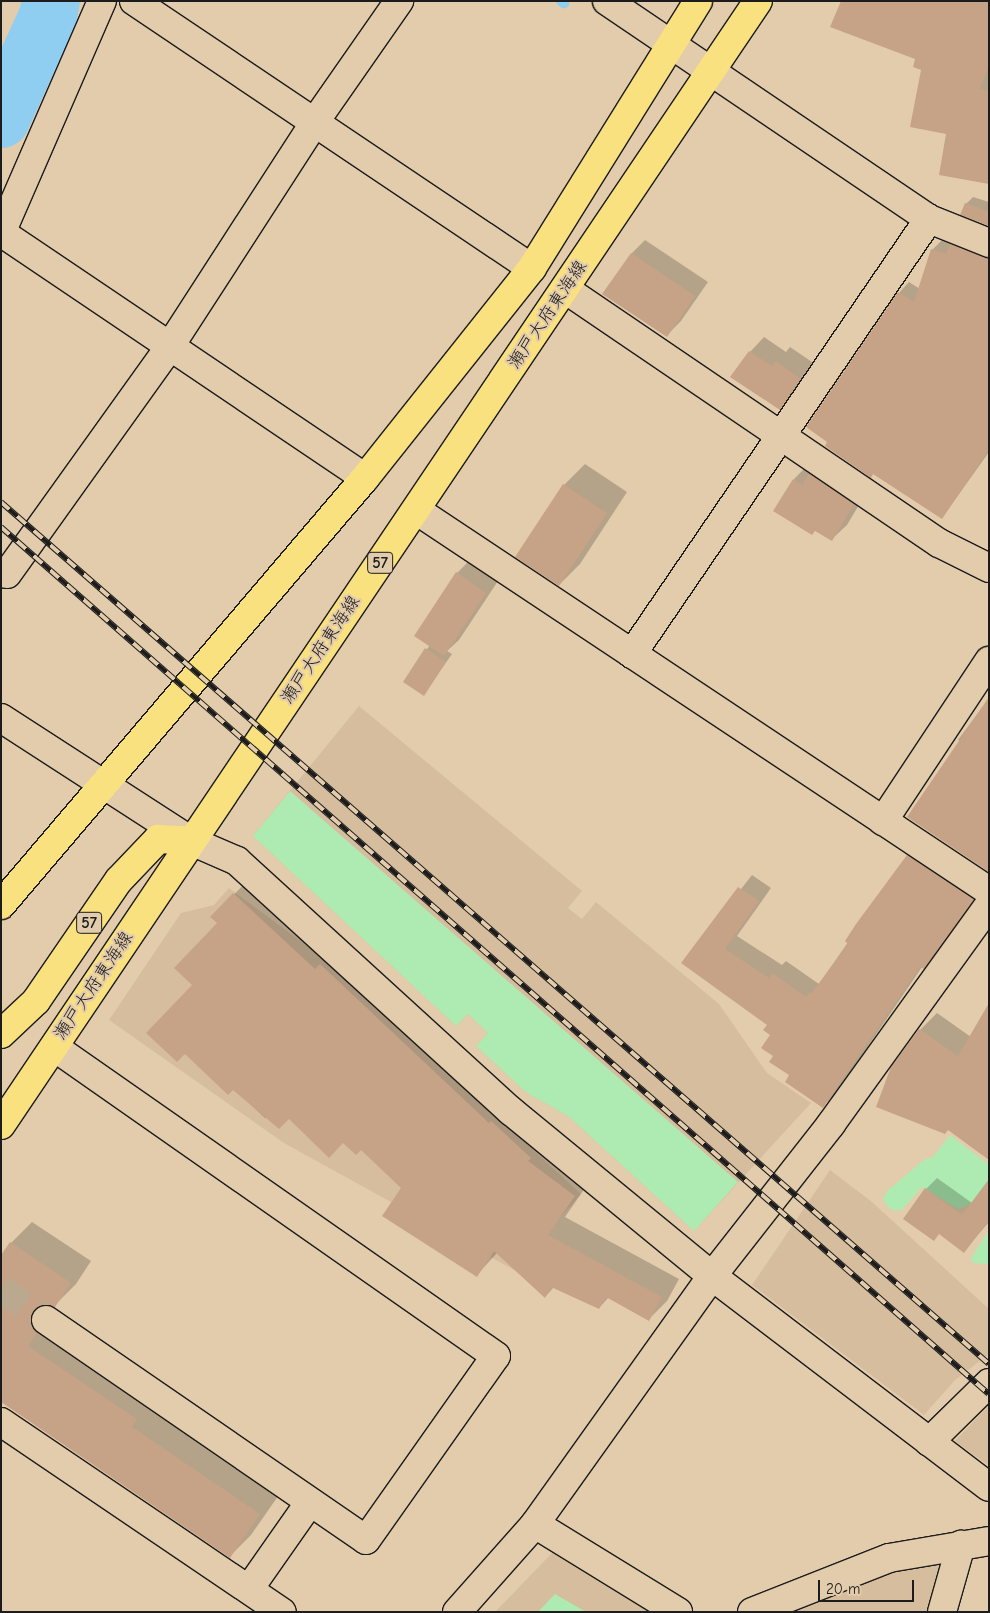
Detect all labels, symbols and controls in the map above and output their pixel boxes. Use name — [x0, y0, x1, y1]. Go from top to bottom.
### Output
street label: 瀬戸大府東海線 — [504, 257, 592, 373]
road number: 57 — [366, 550, 394, 576]
street label: 瀬戸大府東海線 — [277, 592, 365, 708]
road number: 57 — [75, 910, 103, 936]
street label: 瀬戸大府東海線 — [50, 928, 138, 1044]
scale bar — [820, 1570, 916, 1602]
text: 20 m — [826, 1580, 860, 1598]

